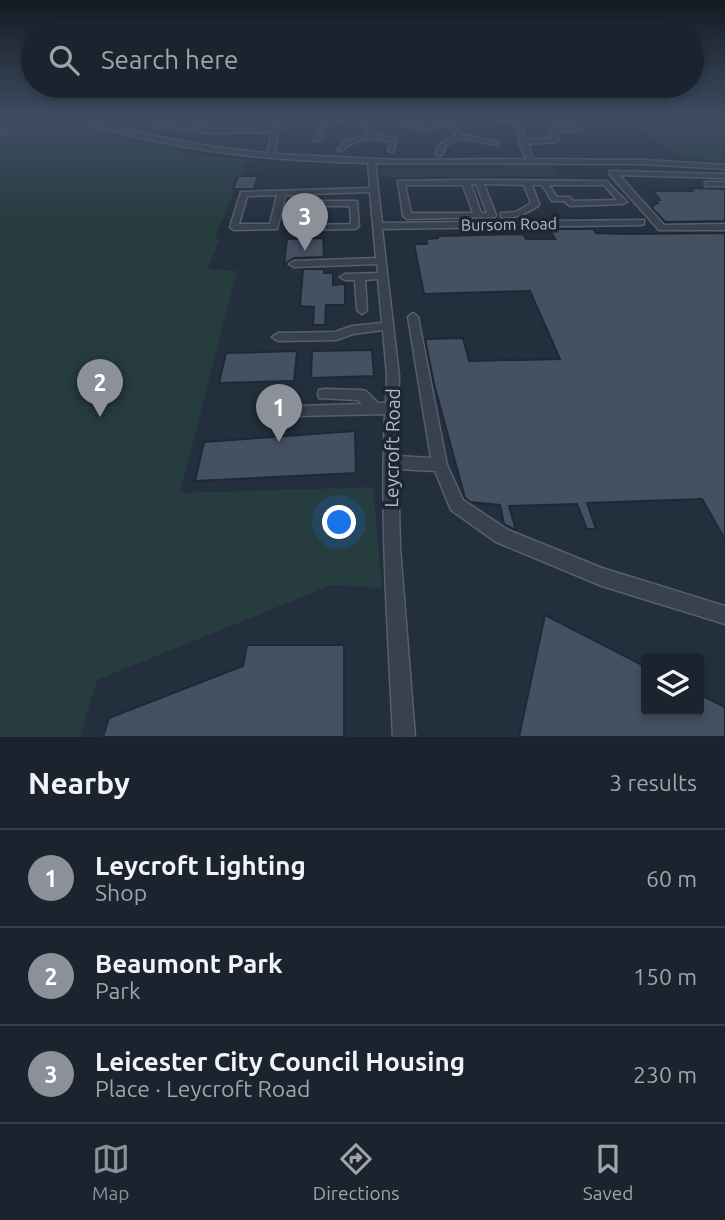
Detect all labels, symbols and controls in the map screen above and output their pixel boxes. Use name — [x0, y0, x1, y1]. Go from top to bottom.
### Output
search box — [21, 21, 704, 98]
icon: search — [45, 41, 83, 79]
text: Search here — [101, 45, 238, 74]
pin: 3 — [282, 193, 328, 251]
street label: Bursom Road — [461, 214, 557, 234]
pin: 2 — [77, 359, 123, 417]
pin: 1 — [256, 384, 302, 442]
street label: Leycroft Road — [380, 388, 404, 508]
your location — [322, 505, 356, 539]
map controls — [641, 653, 704, 716]
button: layers — [641, 653, 704, 716]
text: Nearby — [28, 766, 130, 800]
text: 3 results — [609, 770, 697, 795]
text: Leycroft Lighting — [95, 851, 306, 880]
text: 1 — [45, 866, 57, 891]
text: 60 m — [646, 866, 697, 891]
text: Shop — [95, 880, 147, 905]
text: Beaumont Park — [95, 949, 283, 978]
text: 2 — [45, 964, 57, 989]
text: 150 m — [633, 964, 697, 989]
text: Park — [95, 978, 141, 1003]
text: Leicester City Council Housing — [95, 1047, 465, 1076]
text: 3 — [45, 1062, 57, 1087]
text: 230 m — [633, 1062, 697, 1087]
text: Place · Leycroft Road — [95, 1076, 311, 1101]
tab: Map — [92, 1140, 130, 1204]
tab: Directions — [313, 1140, 400, 1204]
tab: Saved — [583, 1140, 633, 1204]

